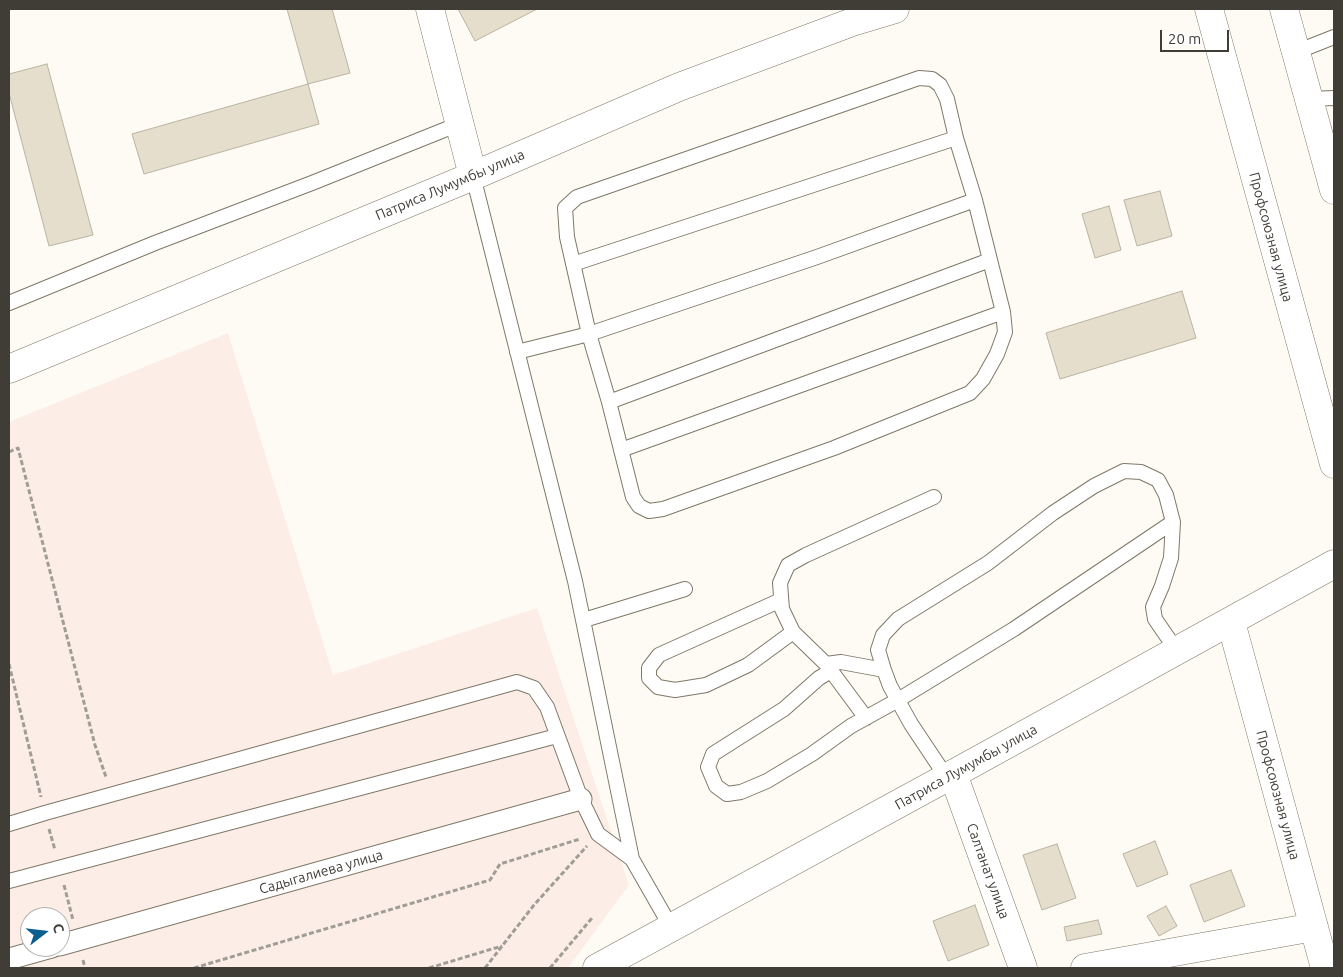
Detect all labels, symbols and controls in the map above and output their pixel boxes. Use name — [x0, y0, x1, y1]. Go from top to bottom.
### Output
scale bar — [1163, 20, 1232, 52]
text: 20 m — [1168, 30, 1201, 47]
street label: Патриса Лумумбы улица — [373, 146, 527, 224]
street label: Профсоюзная улица — [1246, 170, 1296, 304]
street label: Патриса Лумумбы улица — [892, 721, 1040, 813]
street label: Профсоюзная улица — [1253, 728, 1303, 862]
street label: Салтанат улица — [963, 821, 1013, 921]
street label: Садыгалиева улица — [257, 846, 385, 898]
north arrow — [20, 907, 70, 957]
text: С — [50, 922, 67, 935]

